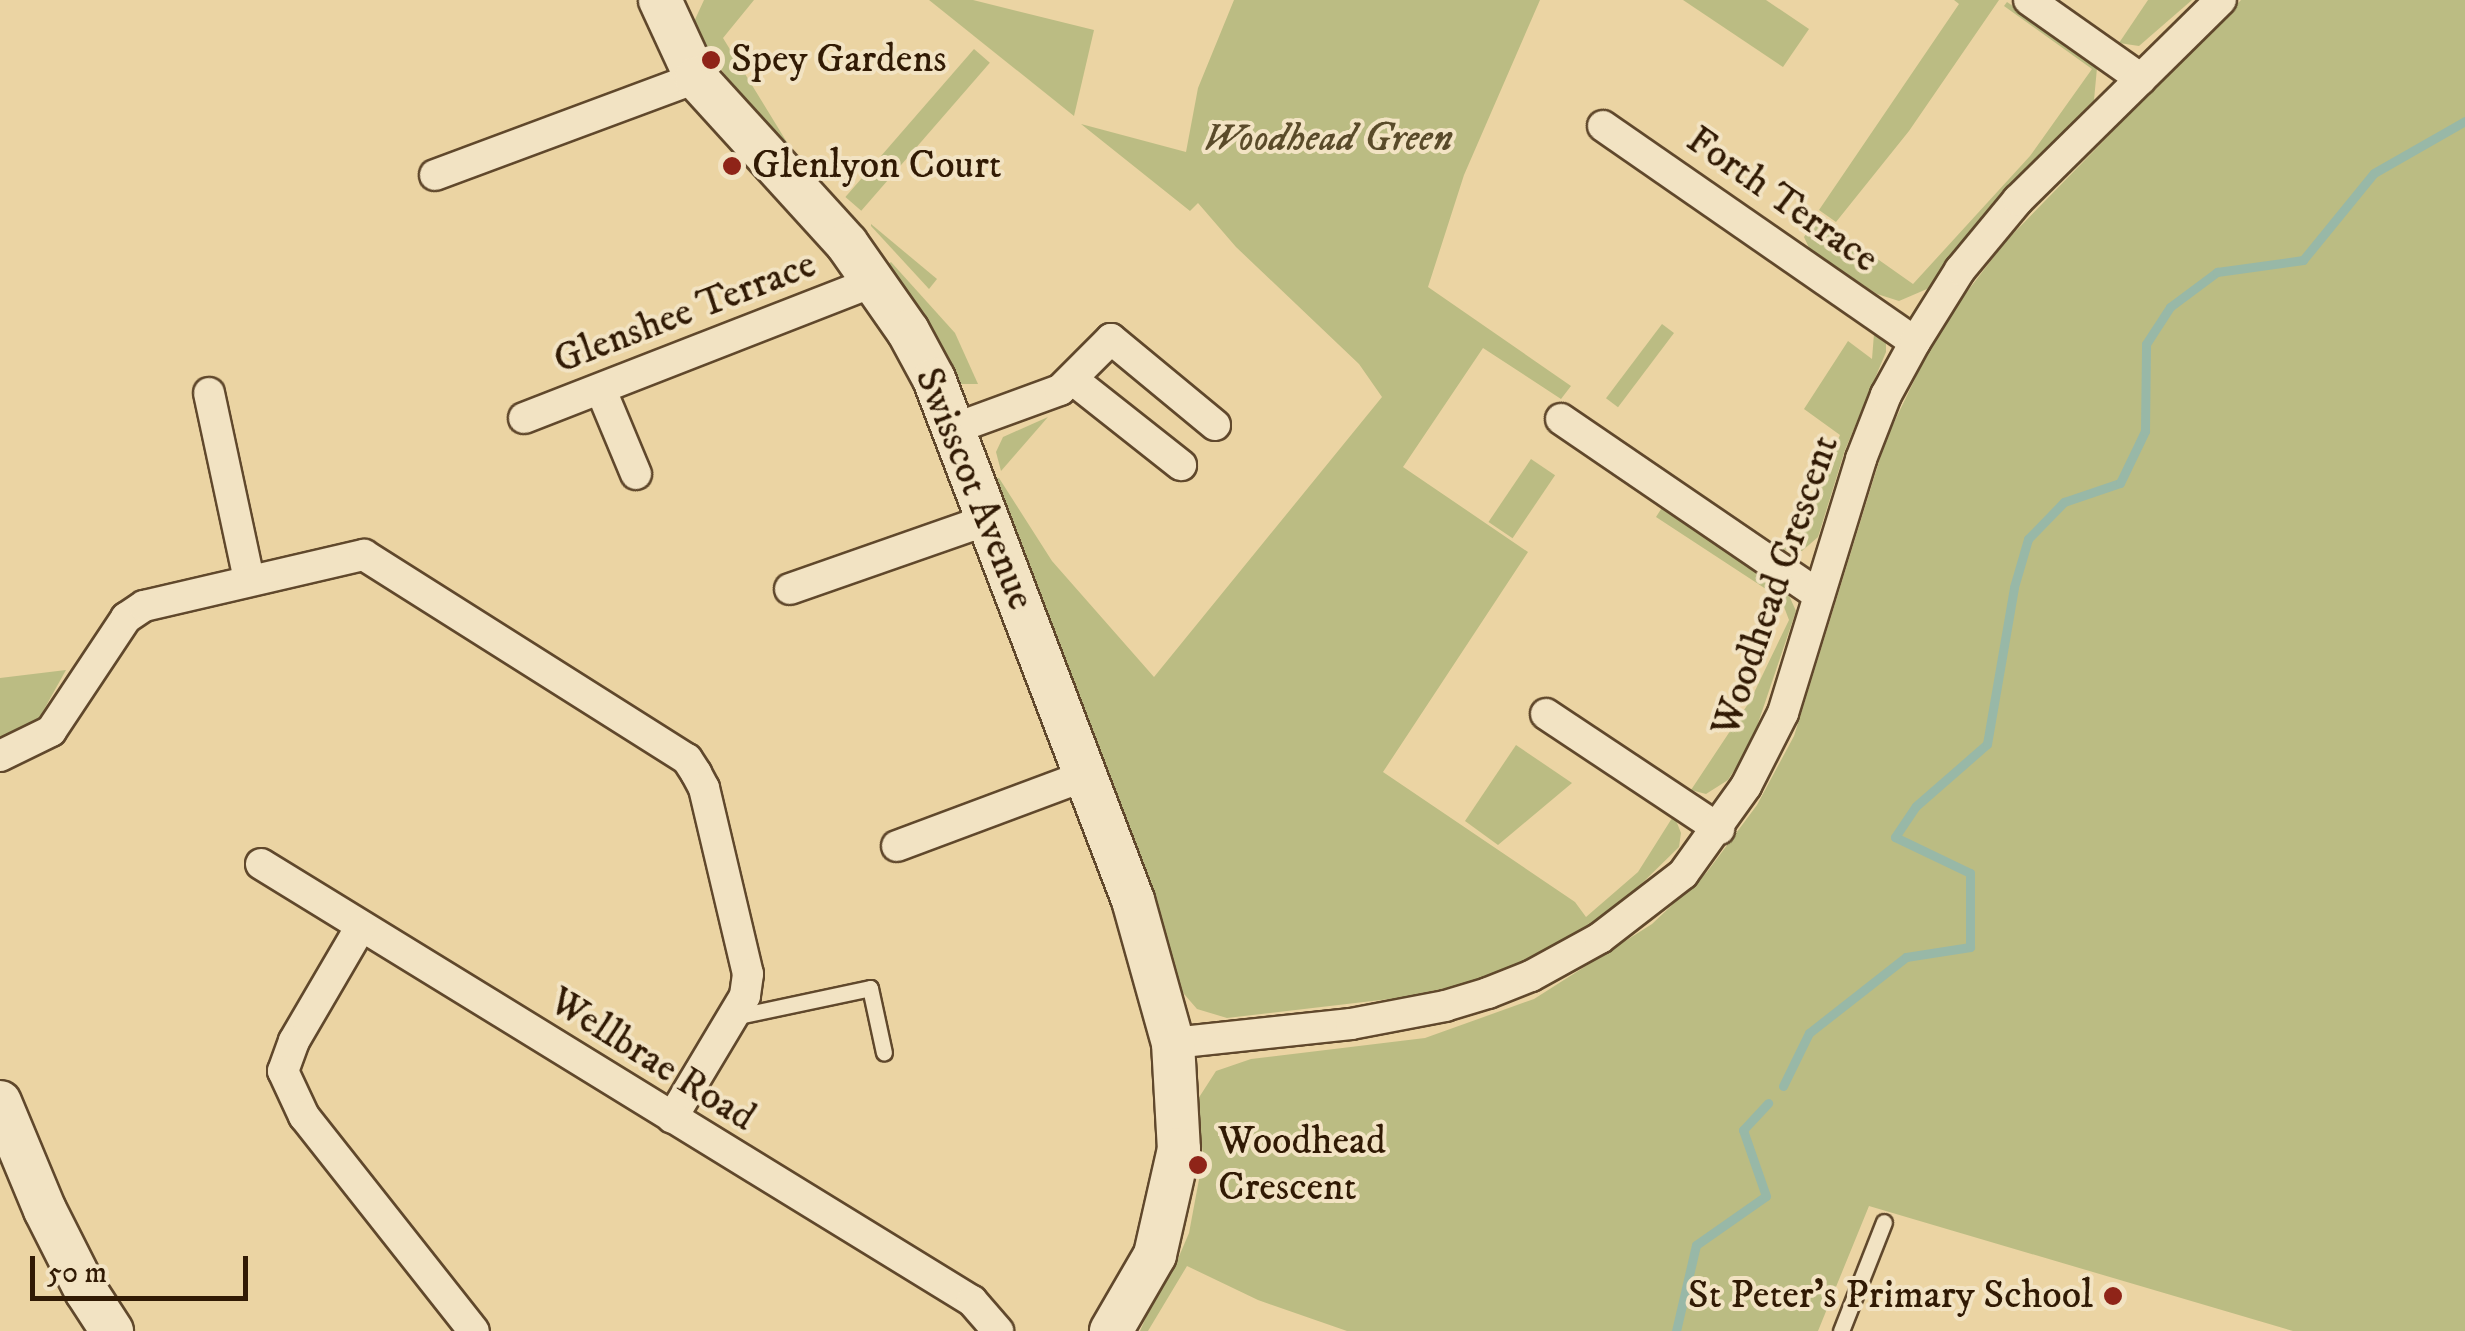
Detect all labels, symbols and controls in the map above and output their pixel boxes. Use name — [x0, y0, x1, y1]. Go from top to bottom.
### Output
place label: Spey Gardens — [731, 36, 947, 84]
marker: Spey Gardens — [700, 49, 722, 71]
park label: Woodhead Green — [1203, 115, 1453, 163]
street label: Forth Terrace — [1677, 116, 1887, 284]
place label: Glenlyon Court — [752, 142, 1002, 190]
marker: Glenlyon Court — [721, 155, 743, 177]
street label: Glenshee Terrace — [547, 241, 823, 385]
street label: Swisscot Avenue — [904, 361, 1044, 617]
street label: Woodhead Crescent — [1702, 429, 1850, 743]
street label: Wellbrae Road — [540, 978, 764, 1142]
place label: Woodhead Crescent — [1218, 1118, 1386, 1212]
marker: Woodhead Crescent — [1187, 1154, 1209, 1176]
scale bar — [35, 1236, 252, 1298]
text: 50 m — [47, 1255, 107, 1292]
place label: St Peter's Primary School — [1688, 1272, 2093, 1320]
marker: St Peter's Primary School — [2102, 1285, 2124, 1307]

